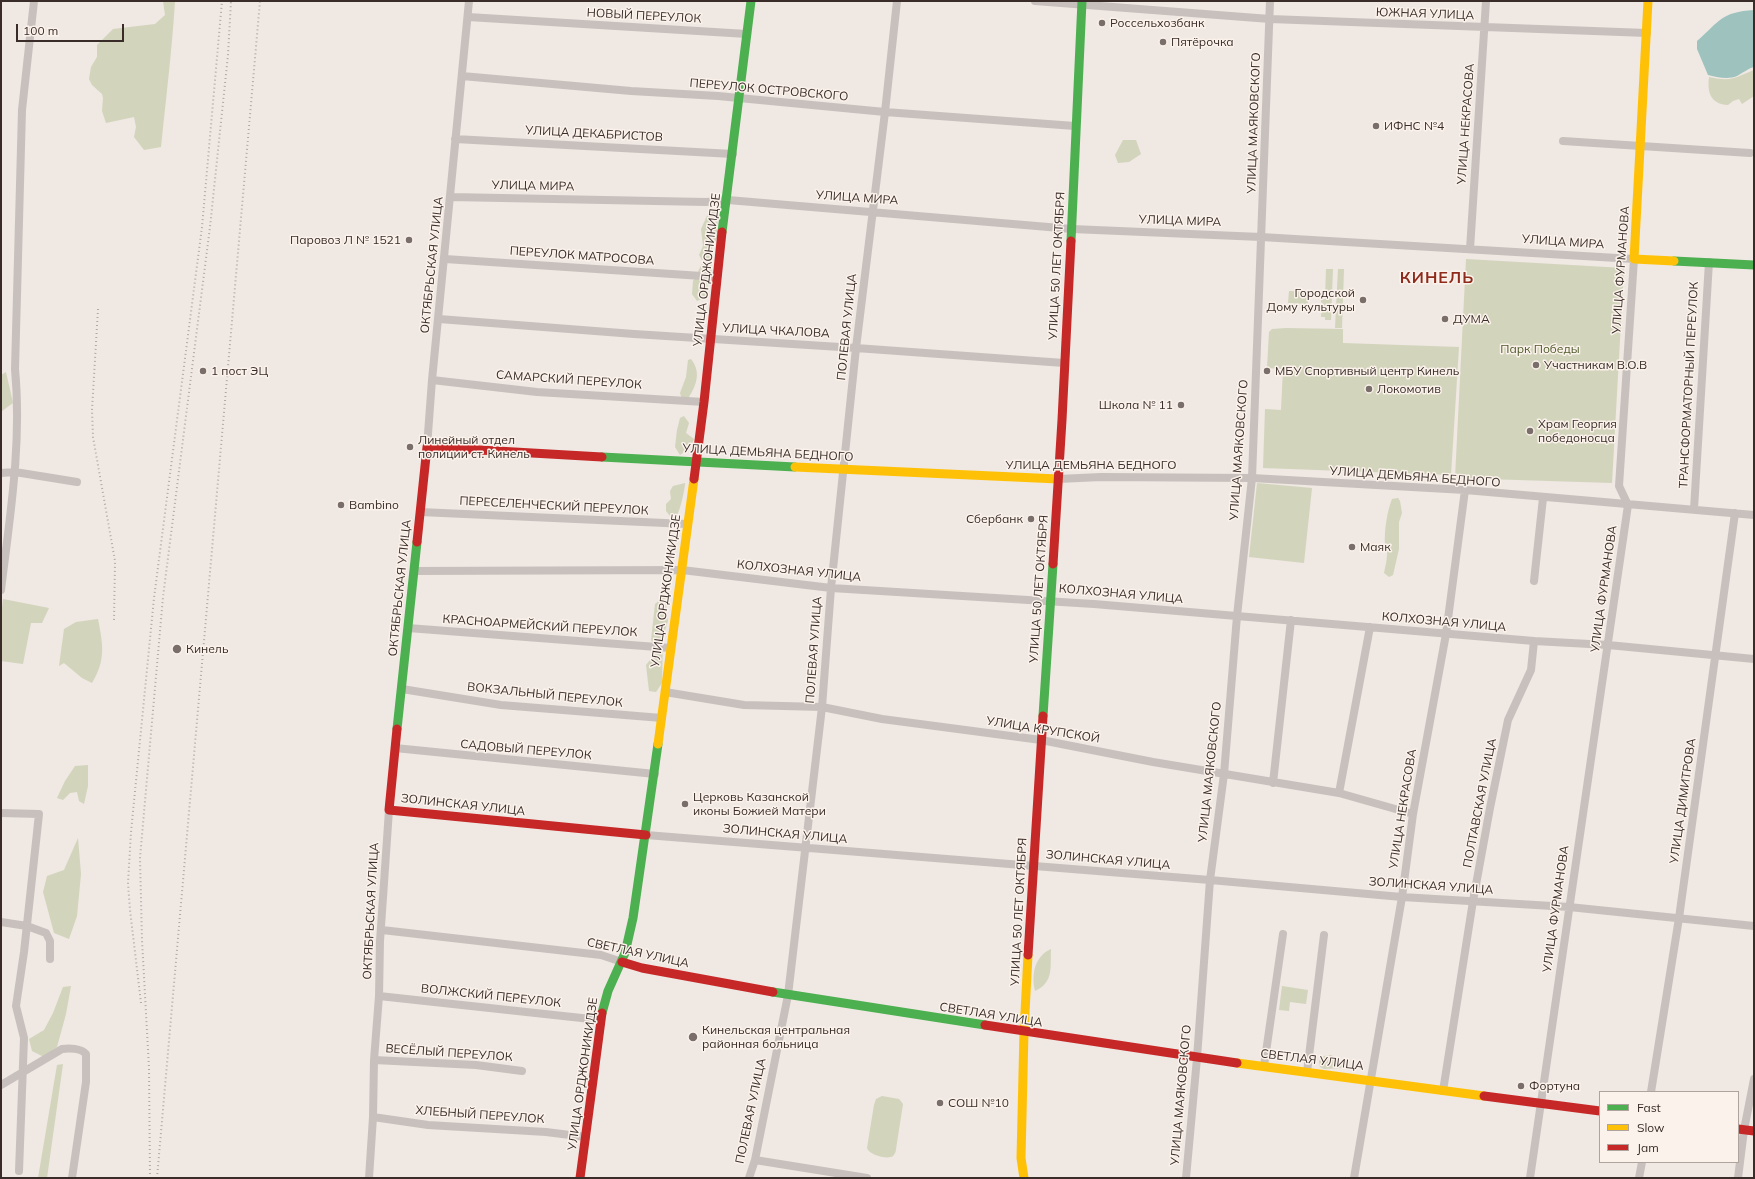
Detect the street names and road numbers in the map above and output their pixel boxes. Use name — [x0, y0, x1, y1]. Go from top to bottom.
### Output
street label: ЮЖНАЯ УЛИЦА — [1376, 5, 1474, 23]
street label: НОВЫЙ ПЕРЕУЛОК — [586, 6, 702, 26]
street label: УЛИЦА МАЯКОВСКОГО — [1244, 52, 1264, 194]
street label: УЛИЦА НЕКРАСОВА — [1455, 63, 1477, 185]
street label: ПЕРЕУЛОК ОСТРОВСКОГО — [689, 76, 849, 104]
street label: УЛИЦА ДЕКАБРИСТОВ — [525, 123, 663, 145]
street label: УЛИЦА МИРА — [492, 178, 574, 194]
street label: УЛИЦА МИРА — [815, 188, 899, 208]
street label: УЛИЦА 50 ЛЕТ ОКТЯБРЯ — [1046, 191, 1068, 341]
street label: УЛИЦА ОРДЖОНИКИДЗЕ — [690, 192, 724, 348]
street label: ОКТЯБРЬСКАЯ УЛИЦА — [418, 196, 446, 334]
street label: УЛИЦА ФУРМАНОВА — [1609, 206, 1633, 334]
street label: УЛИЦА МИРА — [1138, 212, 1222, 230]
street label: УЛИЦА МИРА — [1521, 232, 1605, 252]
street label: ПЕРЕУЛОК МАТРОСОВА — [509, 244, 655, 268]
street label: ПОЛЕВАЯ УЛИЦА — [834, 273, 860, 381]
street label: ТРАНСФОРМАТОРНЫЙ ПЕРЕУЛОК — [1676, 281, 1702, 489]
street label: УЛИЦА ЧКАЛОВА — [722, 321, 830, 341]
street label: САМАРСКИЙ ПЕРЕУЛОК — [496, 368, 642, 392]
street label: УЛИЦА МАЯКОВСКОГО — [1227, 379, 1251, 521]
street label: УЛИЦА ДЕМЬЯНА БЕДНОГО — [682, 441, 854, 465]
street label: УЛИЦА ДЕМЬЯНА БЕДНОГО — [1005, 458, 1177, 472]
street label: УЛИЦА ДЕМЬЯНА БЕДНОГО — [1329, 464, 1501, 490]
street label: ПЕРЕСЕЛЕНЧЕСКИЙ ПЕРЕУЛОК — [459, 494, 649, 518]
street label: УЛИЦА ОРДЖОНИКИДЗЕ — [648, 514, 684, 668]
street label: УЛИЦА 50 ЛЕТ ОКТЯБРЯ — [1027, 514, 1051, 664]
street label: ОКТЯБРЬСКАЯ УЛИЦА — [386, 519, 414, 657]
street label: УЛИЦА ФУРМАНОВА — [1588, 524, 1620, 654]
street label: КОЛХОЗНАЯ УЛИЦА — [736, 557, 862, 585]
street label: КОЛХОЗНАЯ УЛИЦА — [1058, 581, 1184, 607]
street label: ПОЛЕВАЯ УЛИЦА — [803, 596, 825, 704]
street label: КОЛХОЗНАЯ УЛИЦА — [1381, 609, 1507, 635]
street label: КРАСНОАРМЕЙСКИЙ ПЕРЕУЛОК — [442, 612, 638, 640]
street label: ВОКЗАЛЬНЫЙ ПЕРЕУЛОК — [466, 680, 624, 710]
street label: УЛИЦА МАЯКОВСКОГО — [1195, 701, 1225, 843]
street label: УЛИЦА КРУПСКОЙ — [985, 714, 1101, 746]
street label: САДОВЫЙ ПЕРЕУЛОК — [460, 737, 592, 763]
street label: ПОЛТАВСКАЯ УЛИЦА — [1460, 737, 1500, 869]
street label: УЛИЦА ДИМИТРОВА — [1667, 737, 1699, 865]
street label: УЛИЦА НЕКРАСОВА — [1386, 748, 1420, 870]
street label: ЗОЛИНСКАЯ УЛИЦА — [400, 791, 526, 819]
street label: ЗОЛИНСКАЯ УЛИЦА — [722, 821, 848, 847]
street label: УЛИЦА 50 ЛЕТ ОКТЯБРЯ — [1008, 837, 1030, 987]
street label: ОКТЯБРЬСКАЯ УЛИЦА — [360, 842, 382, 980]
street label: УЛИЦА ФУРМАНОВА — [1540, 844, 1572, 974]
street label: ЗОЛИНСКАЯ УЛИЦА — [1045, 847, 1171, 873]
street label: ЗОЛИНСКАЯ УЛИЦА — [1368, 874, 1494, 898]
street label: СВЕТЛАЯ УЛИЦА — [586, 935, 690, 971]
street label: ВОЛЖСКИЙ ПЕРЕУЛОК — [420, 981, 562, 1011]
street label: УЛИЦА ОРДЖОНИКИДЗЕ — [565, 997, 601, 1151]
street label: СВЕТЛАЯ УЛИЦА — [938, 1000, 1044, 1030]
street label: УЛИЦА МАЯКОВСКОГО — [1168, 1024, 1194, 1166]
street label: ВЕСЁЛЫЙ ПЕРЕУЛОК — [385, 1041, 513, 1065]
street label: СВЕТЛАЯ УЛИЦА — [1259, 1047, 1365, 1073]
street label: ПОЛЕВАЯ УЛИЦА — [733, 1057, 769, 1165]
street label: ХЛЕБНЫЙ ПЕРЕУЛОК — [415, 1103, 545, 1127]

